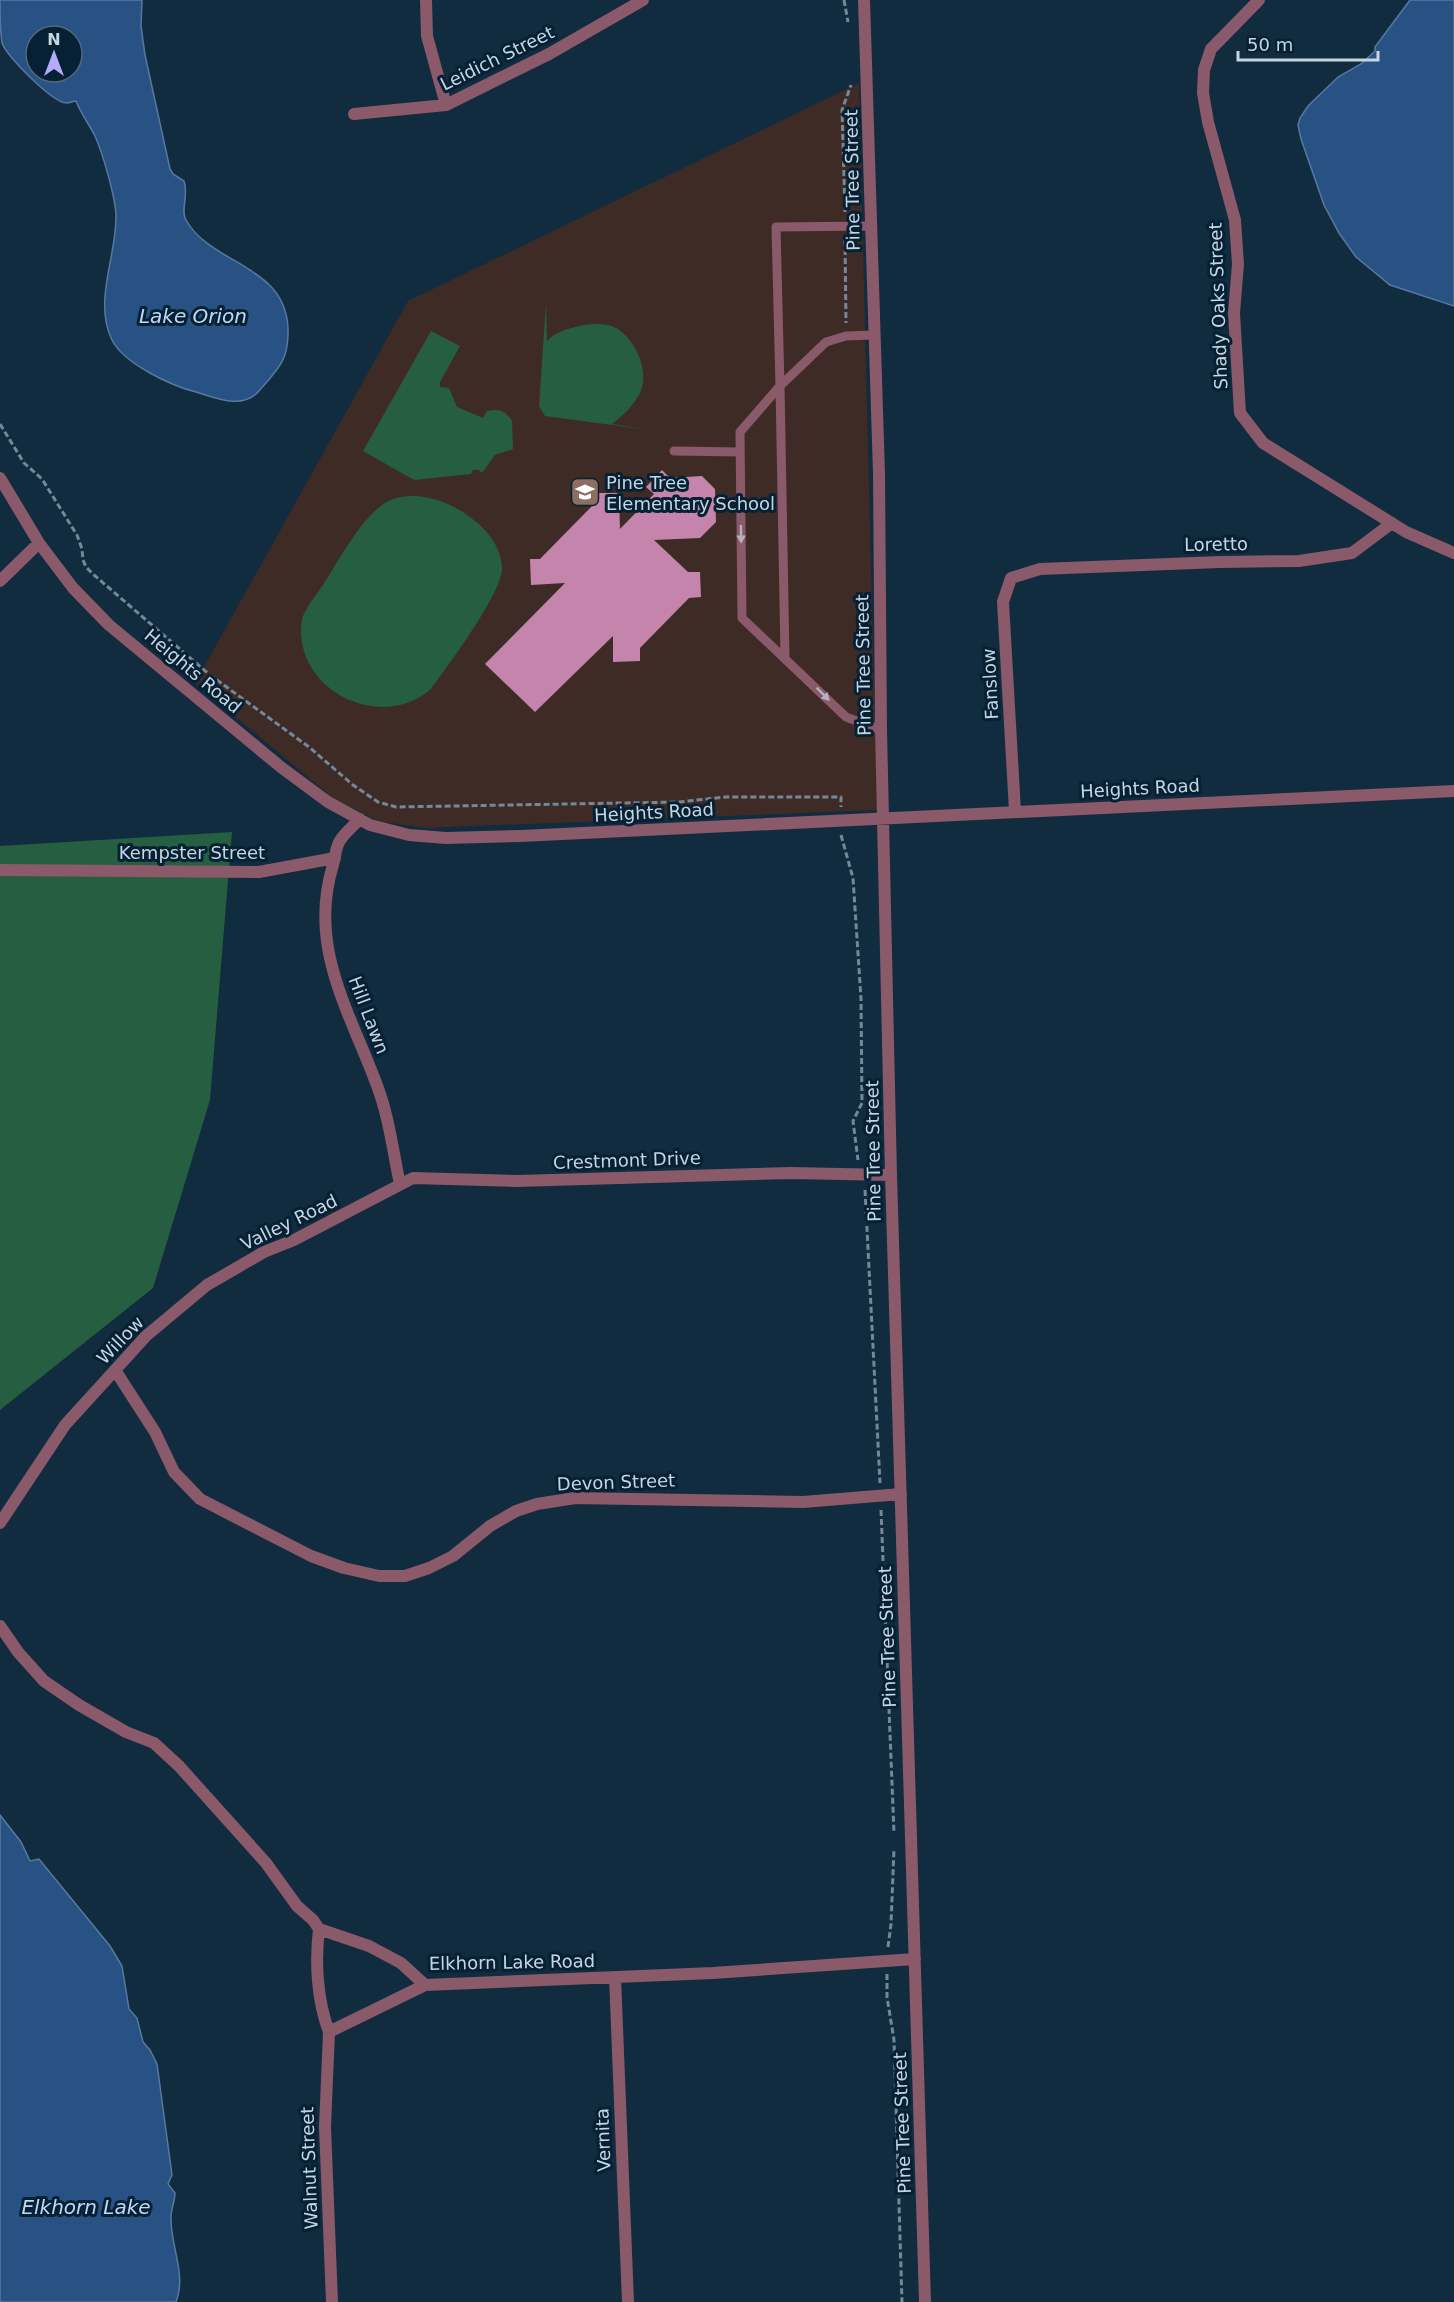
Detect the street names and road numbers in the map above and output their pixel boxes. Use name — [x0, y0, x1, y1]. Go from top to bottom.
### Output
street label: Leidich Street — [437, 21, 557, 95]
street label: Pine Tree Street — [840, 109, 864, 251]
street label: Shady Oaks Street — [1205, 222, 1231, 390]
street label: Loretto — [1184, 533, 1248, 555]
street label: Pine Tree Street — [851, 594, 875, 736]
street label: Heights Road — [140, 624, 246, 718]
street label: Fanslow — [978, 648, 1002, 720]
street label: Heights Road — [1080, 774, 1200, 802]
street label: Heights Road — [594, 798, 714, 826]
street label: Kempster Street — [119, 842, 265, 863]
street label: Hill Lawn — [345, 973, 393, 1057]
street label: Pine Tree Street — [861, 1080, 885, 1222]
street label: Crestmont Drive — [553, 1147, 701, 1173]
street label: Valley Road — [237, 1190, 341, 1254]
street label: Willow — [92, 1312, 148, 1368]
street label: Devon Street — [556, 1469, 676, 1495]
street label: Pine Tree Street — [874, 1566, 900, 1708]
street label: Elkhorn Lake Road — [429, 1950, 595, 1974]
street label: Pine Tree Street — [889, 2052, 915, 2194]
street label: Walnut Street — [296, 2106, 322, 2230]
street label: Vernita — [591, 2108, 615, 2172]

